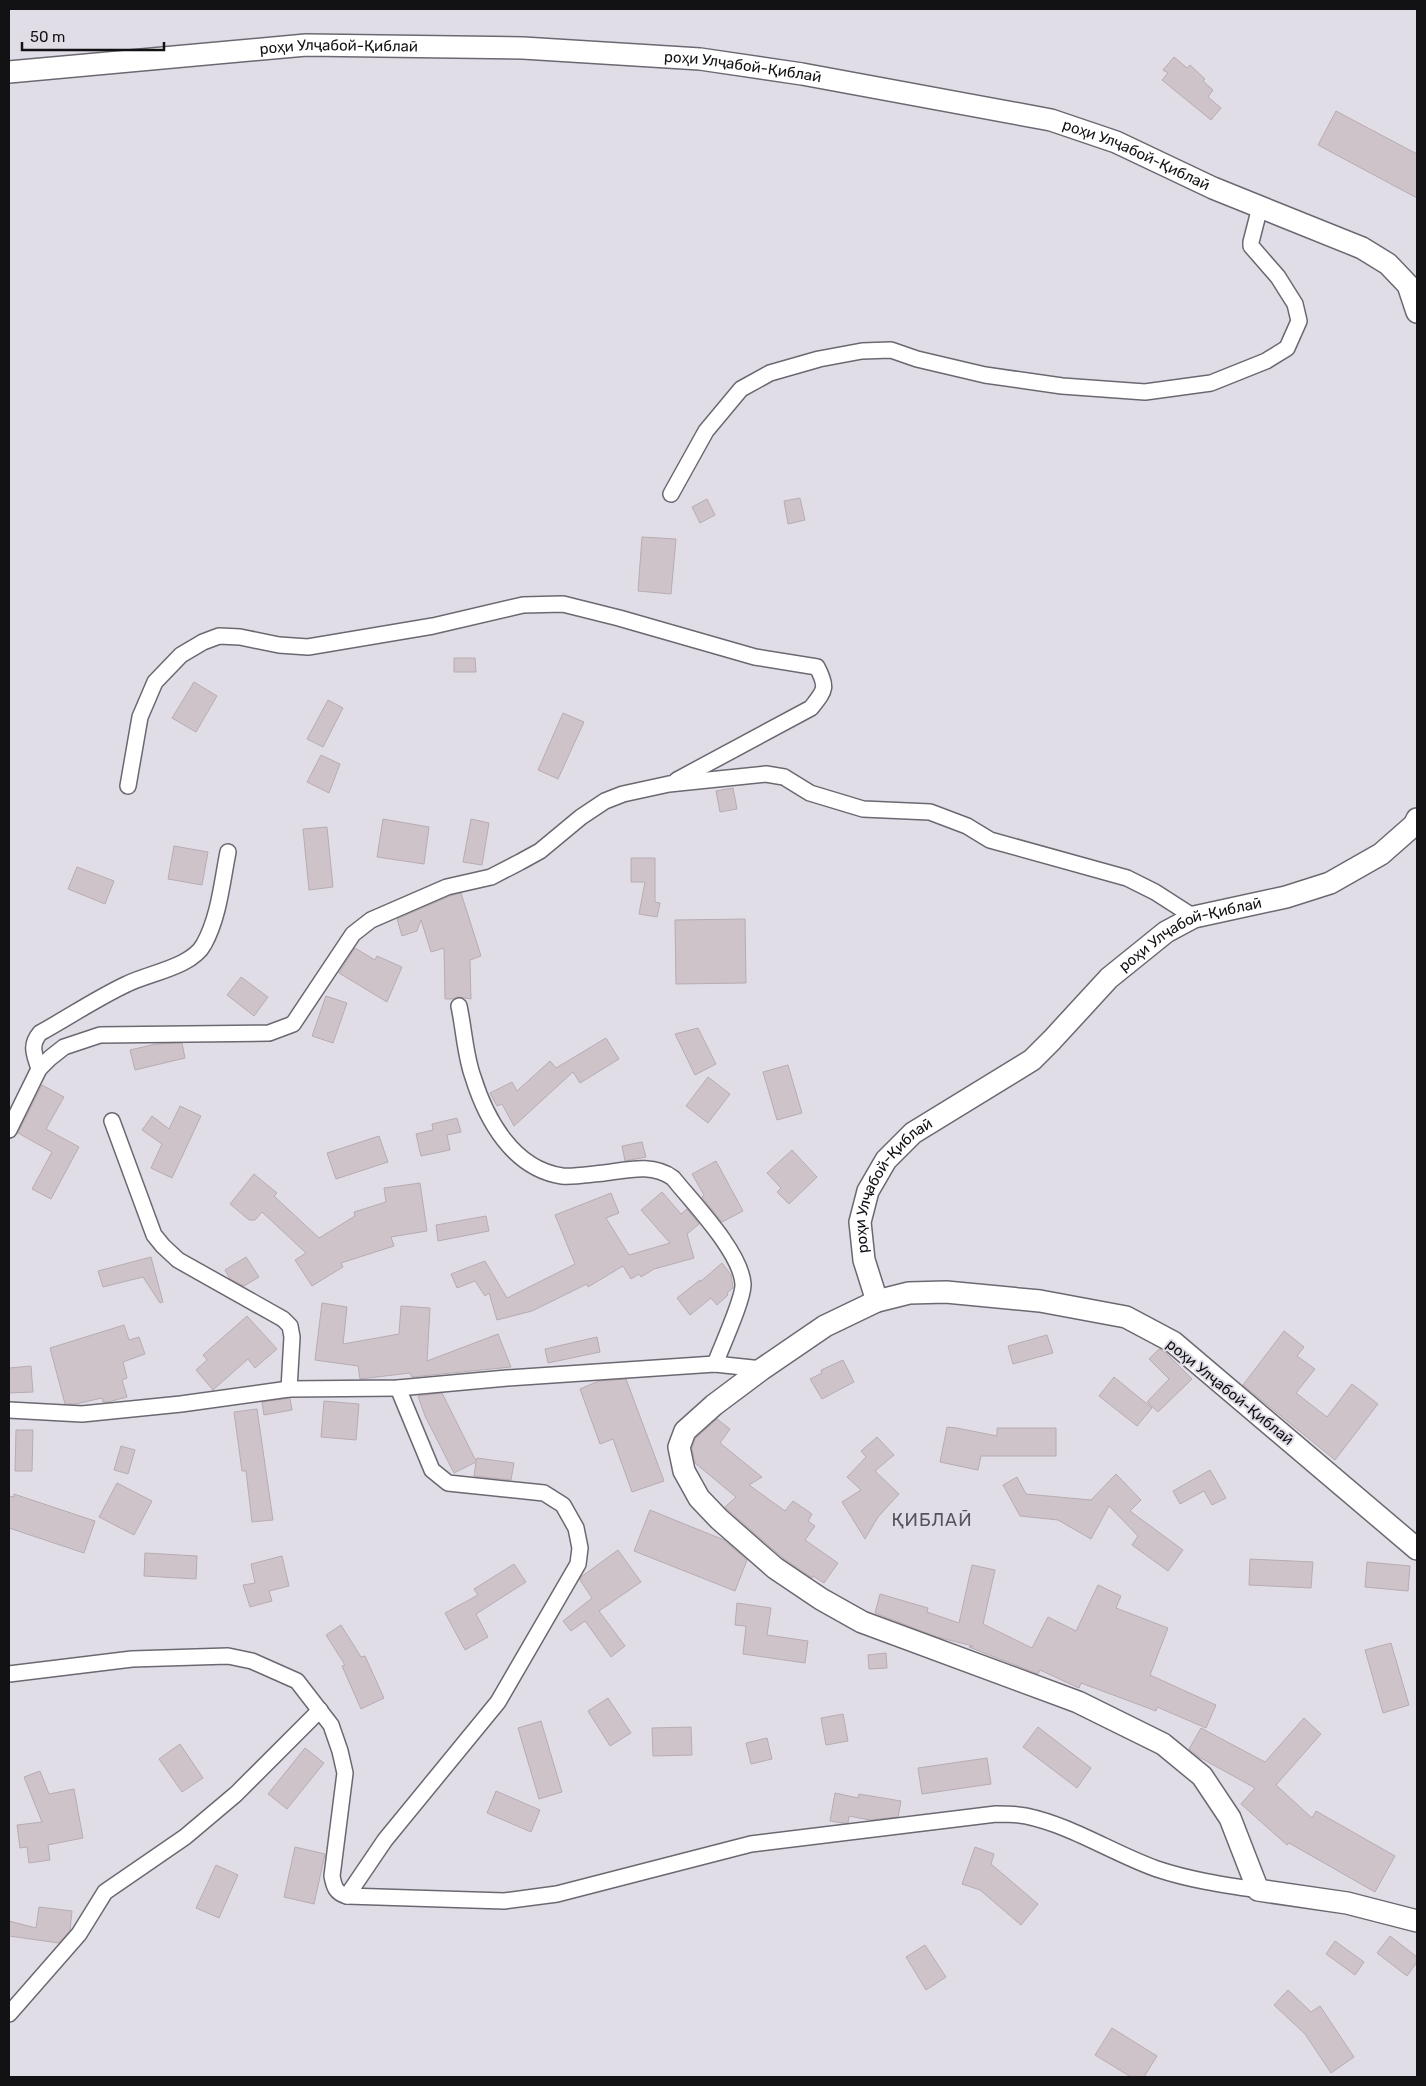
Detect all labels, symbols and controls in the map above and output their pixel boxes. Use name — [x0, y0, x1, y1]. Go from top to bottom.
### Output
scale bar — [22, 20, 165, 52]
text: 50 m — [30, 28, 65, 46]
street label: роҳи Улҷабой-Қиблаӣ — [259, 36, 418, 58]
street label: роҳи Улҷабой-Қиблаӣ — [664, 48, 823, 86]
street label: роҳи Улҷабой-Қиблаӣ — [1060, 116, 1213, 194]
street label: роҳи Улҷабой-Қиблаӣ — [1115, 894, 1263, 975]
street label: роҳи Улҷабой-Қиблаӣ — [851, 1114, 936, 1254]
street label: роҳи Улҷабой-Қиблаӣ — [1163, 1335, 1297, 1449]
district label: ҚИБЛАӢ — [891, 1509, 973, 1531]

